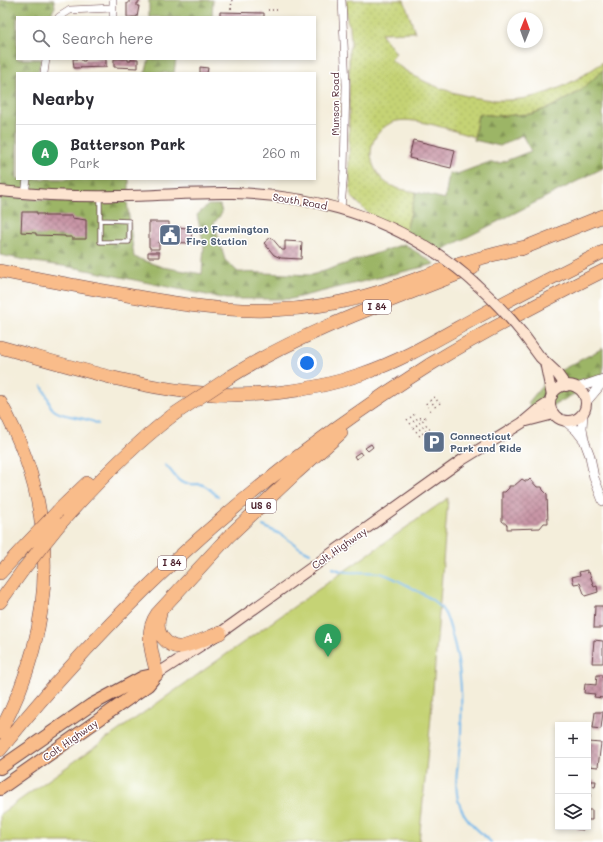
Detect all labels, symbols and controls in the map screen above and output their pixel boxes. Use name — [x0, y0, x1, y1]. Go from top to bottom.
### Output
north arrow — [507, 12, 543, 48]
search box — [16, 16, 316, 60]
icon: search — [30, 27, 52, 49]
text: Search here — [62, 28, 153, 48]
street label: Munson Road — [328, 72, 342, 136]
text: Nearby — [32, 87, 94, 109]
text: Batterson Park — [70, 134, 185, 154]
text: A — [40, 144, 50, 161]
text: 260 m — [262, 144, 300, 161]
text: Park — [70, 154, 99, 171]
street label: South Road — [272, 189, 328, 213]
public building icon: East Farmington Fire Station — [157, 222, 183, 248]
place label: East Farmington Fire Station — [186, 222, 269, 248]
road number: I 84 — [363, 300, 391, 314]
your location — [297, 353, 317, 373]
parking icon: Connecticut Park and Ride — [421, 429, 447, 455]
place label: Connecticut Park and Ride — [450, 429, 522, 455]
road number: US 6 — [246, 499, 276, 513]
street label: Colt Highway — [309, 524, 369, 572]
road number: I 84 — [158, 556, 186, 570]
pin: A — [315, 624, 341, 657]
street label: Colt Highway — [40, 716, 100, 764]
map controls — [555, 722, 591, 830]
button: + — [555, 722, 591, 758]
button: − — [555, 758, 591, 794]
button: layers — [555, 794, 591, 830]

